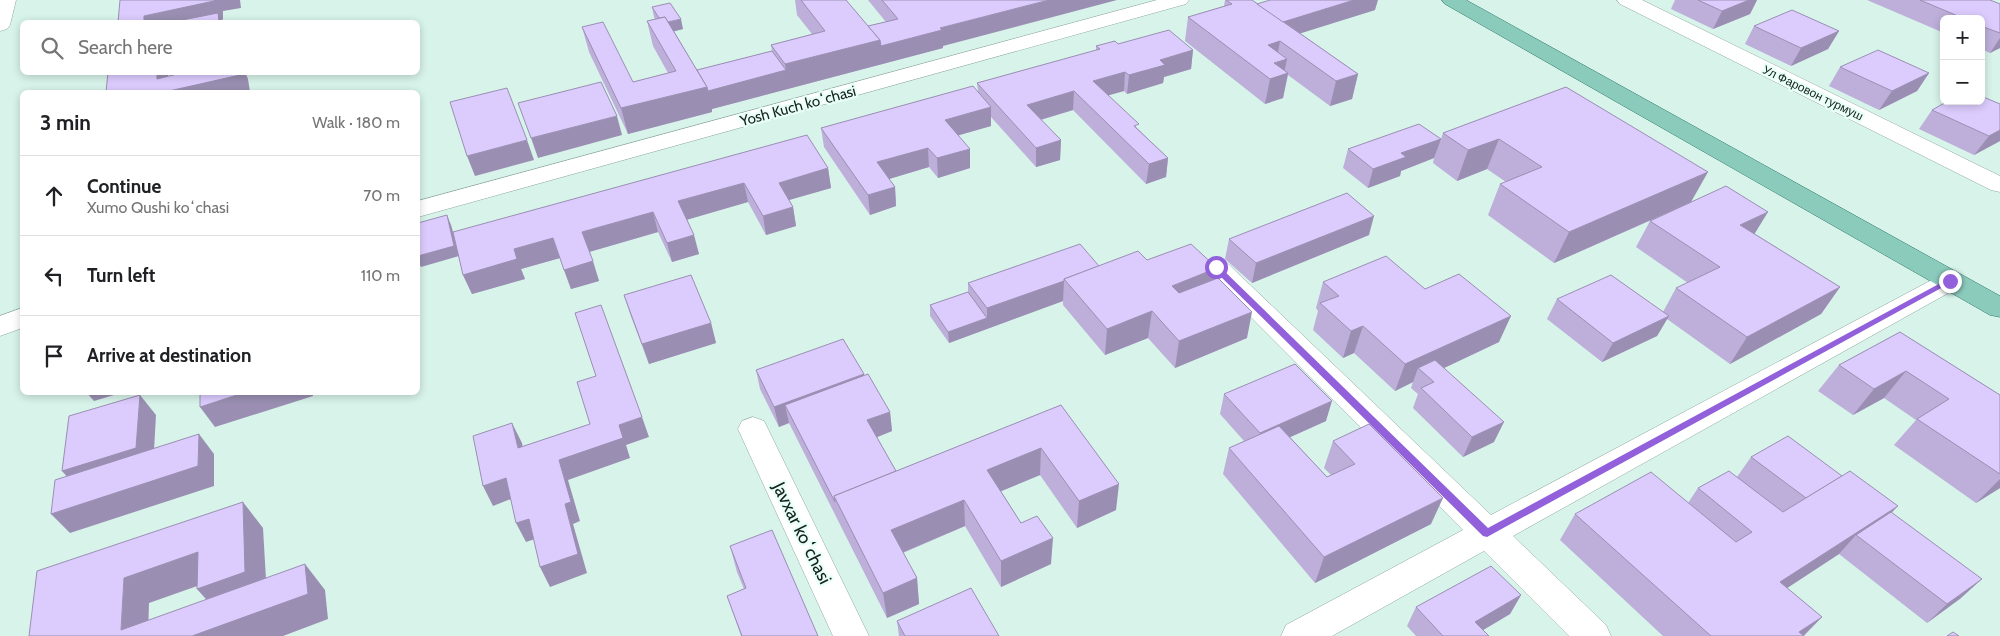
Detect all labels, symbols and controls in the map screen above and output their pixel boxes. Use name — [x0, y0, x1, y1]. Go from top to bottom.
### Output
map controls — [1940, 15, 1985, 105]
button: + — [1940, 15, 1985, 60]
search box — [20, 20, 420, 75]
icon: search — [38, 34, 66, 62]
text: Search here — [78, 36, 172, 59]
button: − — [1940, 60, 1985, 105]
street label: Ул Фаровон турмуш — [1760, 62, 1866, 123]
street label: Yosh Kuch koʻchasi — [737, 82, 858, 130]
text: 3 min — [40, 110, 91, 135]
text: Walk · 180 m — [312, 113, 400, 132]
text: Continue — [87, 175, 161, 198]
icon: ahead — [40, 182, 68, 210]
text: 70 m — [363, 186, 400, 205]
text: Xumo Qushi koʻchasi — [87, 198, 229, 217]
route start — [1205, 256, 1228, 279]
icon: left — [40, 262, 68, 290]
text: Turn left — [87, 264, 155, 287]
text: 110 m — [361, 266, 400, 285]
route end — [1939, 270, 1962, 293]
icon: arrive — [40, 342, 68, 370]
text: Arrive at destination — [87, 344, 251, 367]
street label: Javxar koʻchasi — [767, 478, 836, 588]

